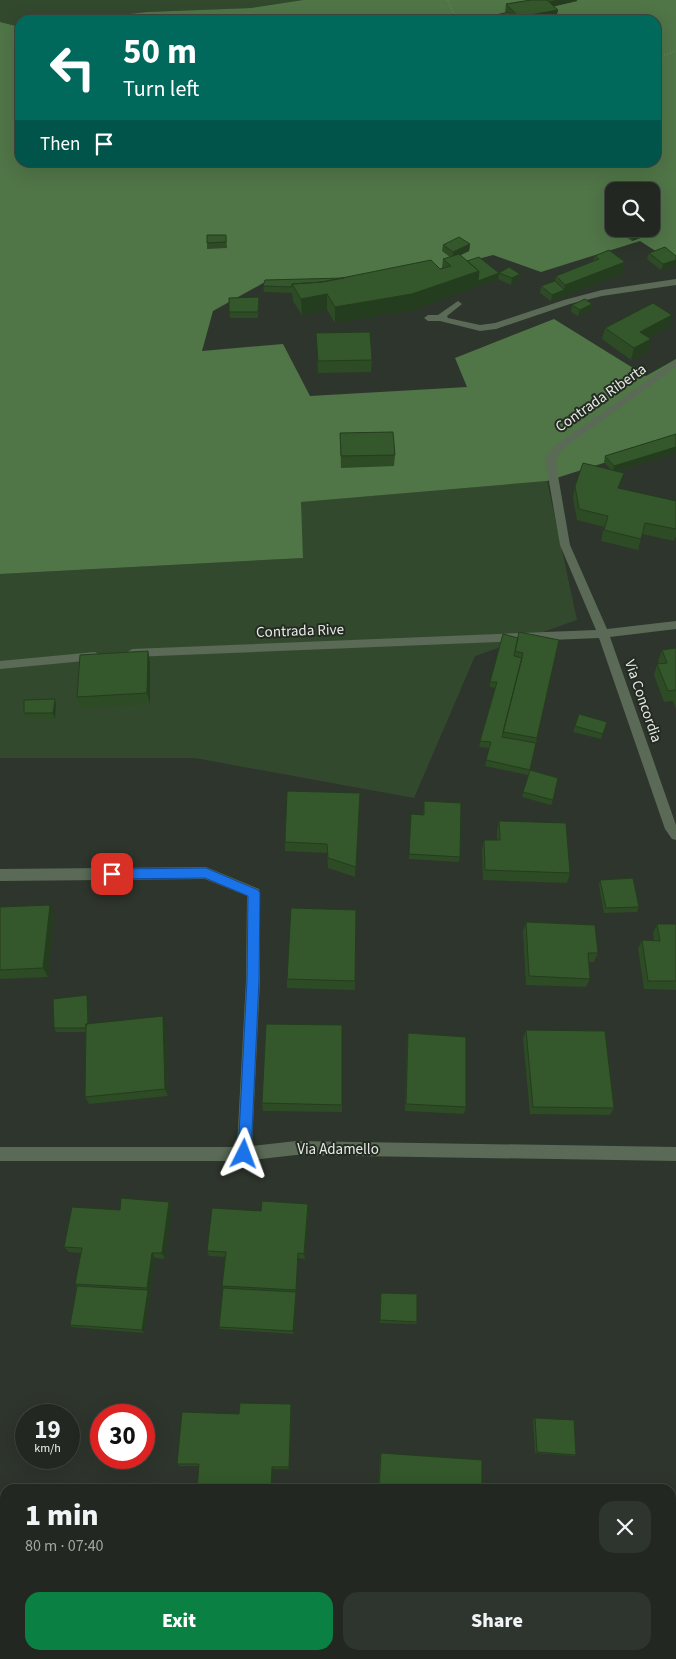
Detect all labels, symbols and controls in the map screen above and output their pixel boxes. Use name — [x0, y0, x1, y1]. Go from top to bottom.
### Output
text: 50 m — [123, 27, 197, 77]
icon: left — [40, 35, 105, 100]
text: Turn left — [123, 73, 199, 105]
icon: arrive — [90, 130, 118, 158]
text: Then — [40, 131, 80, 158]
map controls — [605, 182, 660, 237]
button: search — [605, 182, 660, 237]
street label: Contrada Riberta — [551, 359, 651, 437]
street label: Contrada Rive — [256, 619, 344, 643]
street label: Via Concordia — [619, 657, 667, 745]
pin — [91, 853, 133, 895]
icon: arrive — [98, 860, 126, 888]
position arrow — [217, 1127, 269, 1179]
street label: Via Adamello — [297, 1139, 379, 1160]
speed limit sign: 30 — [90, 1404, 155, 1469]
text: 19 — [34, 1412, 61, 1448]
text: km/h — [34, 1440, 61, 1457]
text: 1 min — [25, 1494, 99, 1537]
button: close — [599, 1501, 651, 1553]
text: 80 m · 07:40 — [25, 1535, 104, 1557]
button: Exit — [25, 1592, 333, 1650]
button: Share — [343, 1592, 651, 1650]

